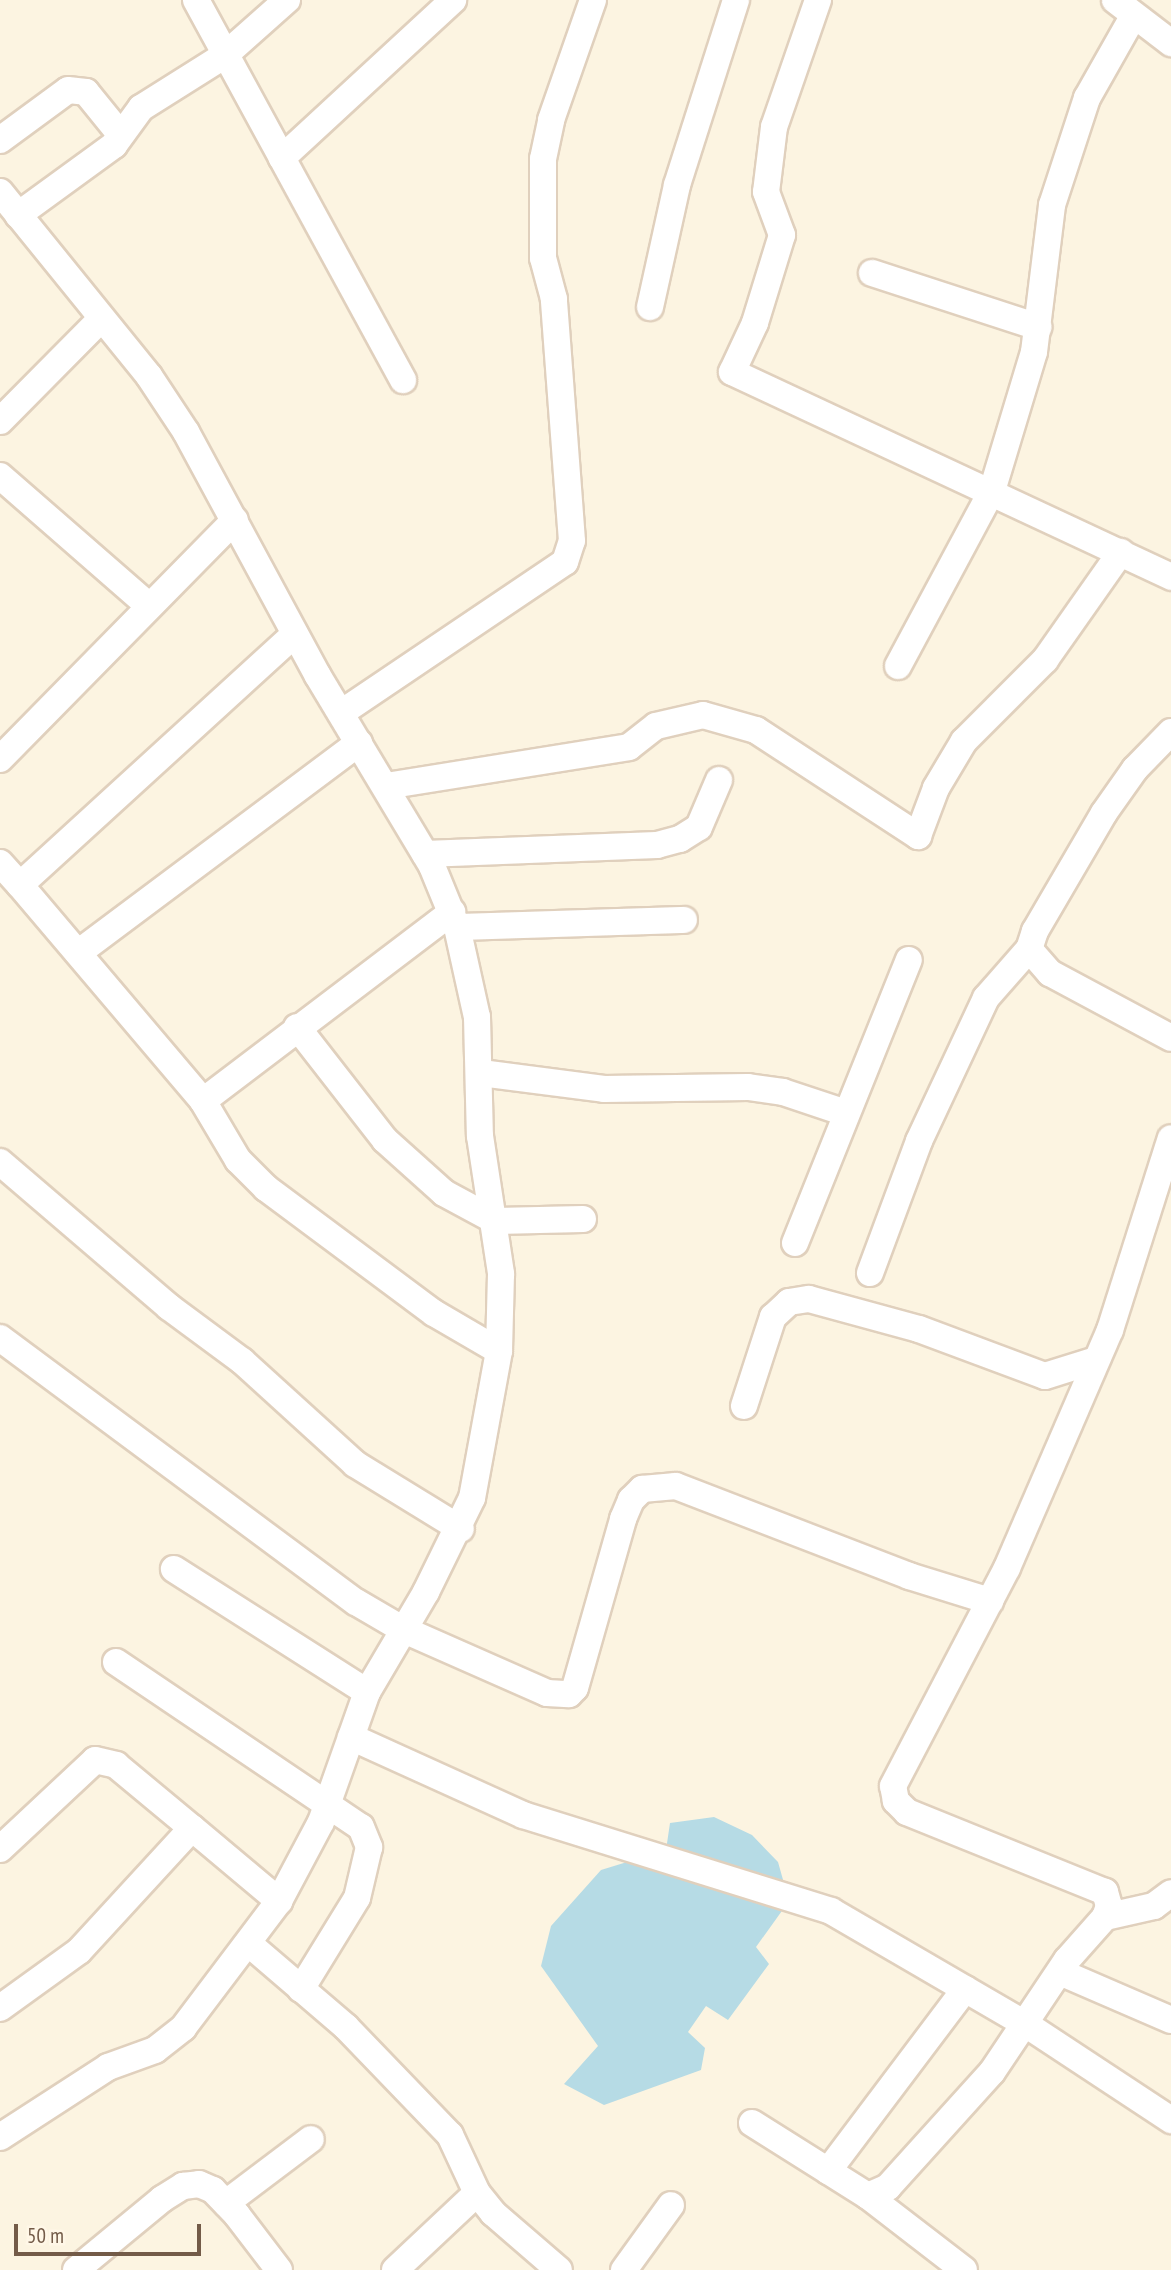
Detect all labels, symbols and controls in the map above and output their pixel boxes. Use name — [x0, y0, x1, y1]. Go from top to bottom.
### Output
scale bar — [18, 2210, 205, 2254]
text: 50 m — [27, 2222, 64, 2249]

